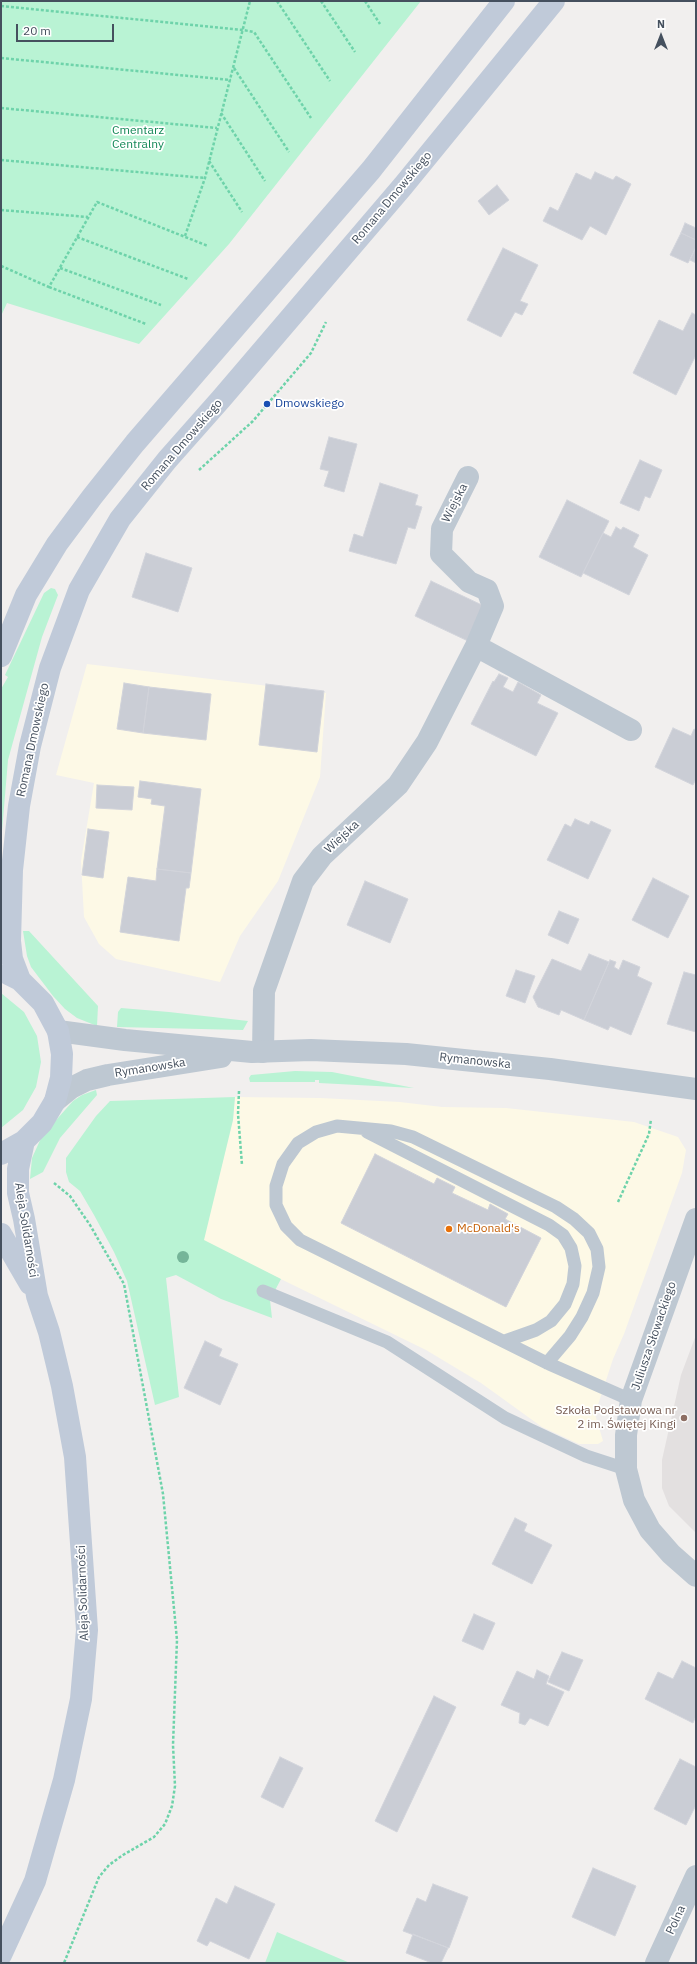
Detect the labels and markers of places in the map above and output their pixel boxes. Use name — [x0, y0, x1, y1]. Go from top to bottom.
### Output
place label: Dmowskiego — [275, 397, 344, 411]
marker: Dmowskiego — [262, 399, 272, 409]
place label: McDonald's — [457, 1222, 520, 1236]
marker: McDonald's — [444, 1224, 454, 1234]
place label: Szkoła Podstawowa nr 2 im. Świętej Kingi — [556, 1404, 676, 1432]
marker: Szkoła Podstawowa nr 2 im. Świętej Kingi — [679, 1413, 689, 1423]

